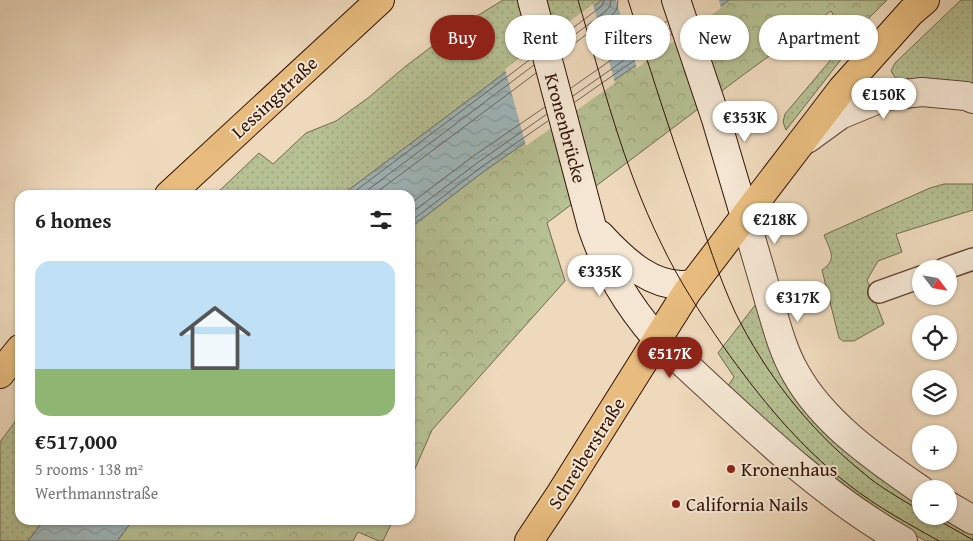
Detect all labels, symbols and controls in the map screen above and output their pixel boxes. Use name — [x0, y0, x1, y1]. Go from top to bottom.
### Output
chip: Buy — [430, 15, 495, 60]
chip: Rent — [505, 15, 576, 60]
chip: Filters — [586, 15, 670, 60]
chip: New — [680, 15, 749, 60]
chip: Apartment — [759, 15, 878, 60]
street label: Lessingstraße — [224, 49, 324, 145]
street label: Kronenbrücke — [538, 70, 594, 186]
pin: €150K — [849, 78, 919, 120]
text: €150K — [862, 82, 906, 106]
pin: €353K — [710, 100, 780, 143]
text: €353K — [723, 105, 767, 129]
pin: €218K — [740, 202, 810, 245]
text: 6 homes — [35, 205, 111, 236]
icon: filters — [367, 206, 395, 234]
text: €218K — [753, 207, 797, 231]
pin: €335K — [565, 254, 635, 297]
text: €335K — [578, 259, 622, 283]
north arrow — [912, 260, 958, 305]
map controls — [912, 260, 957, 525]
pin: €317K — [763, 280, 833, 323]
text: €317K — [776, 285, 820, 309]
icon: home — [170, 293, 260, 383]
button: locate — [912, 315, 957, 360]
pin: €517K — [635, 336, 705, 379]
text: €517K — [648, 341, 692, 365]
button: layers — [912, 370, 957, 415]
street label: Schreiberstraße — [540, 391, 632, 514]
button: + — [912, 425, 957, 470]
text: €517,000 — [35, 426, 117, 457]
place label: Kronenhaus — [741, 455, 837, 483]
text: 5 rooms · 138 m² — [35, 457, 143, 481]
marker: Kronenhaus — [725, 463, 737, 475]
button: − — [912, 480, 957, 525]
text: Werthmannstraße — [35, 481, 158, 505]
place label: California Nails — [686, 490, 808, 518]
marker: California Nails — [670, 498, 682, 510]

